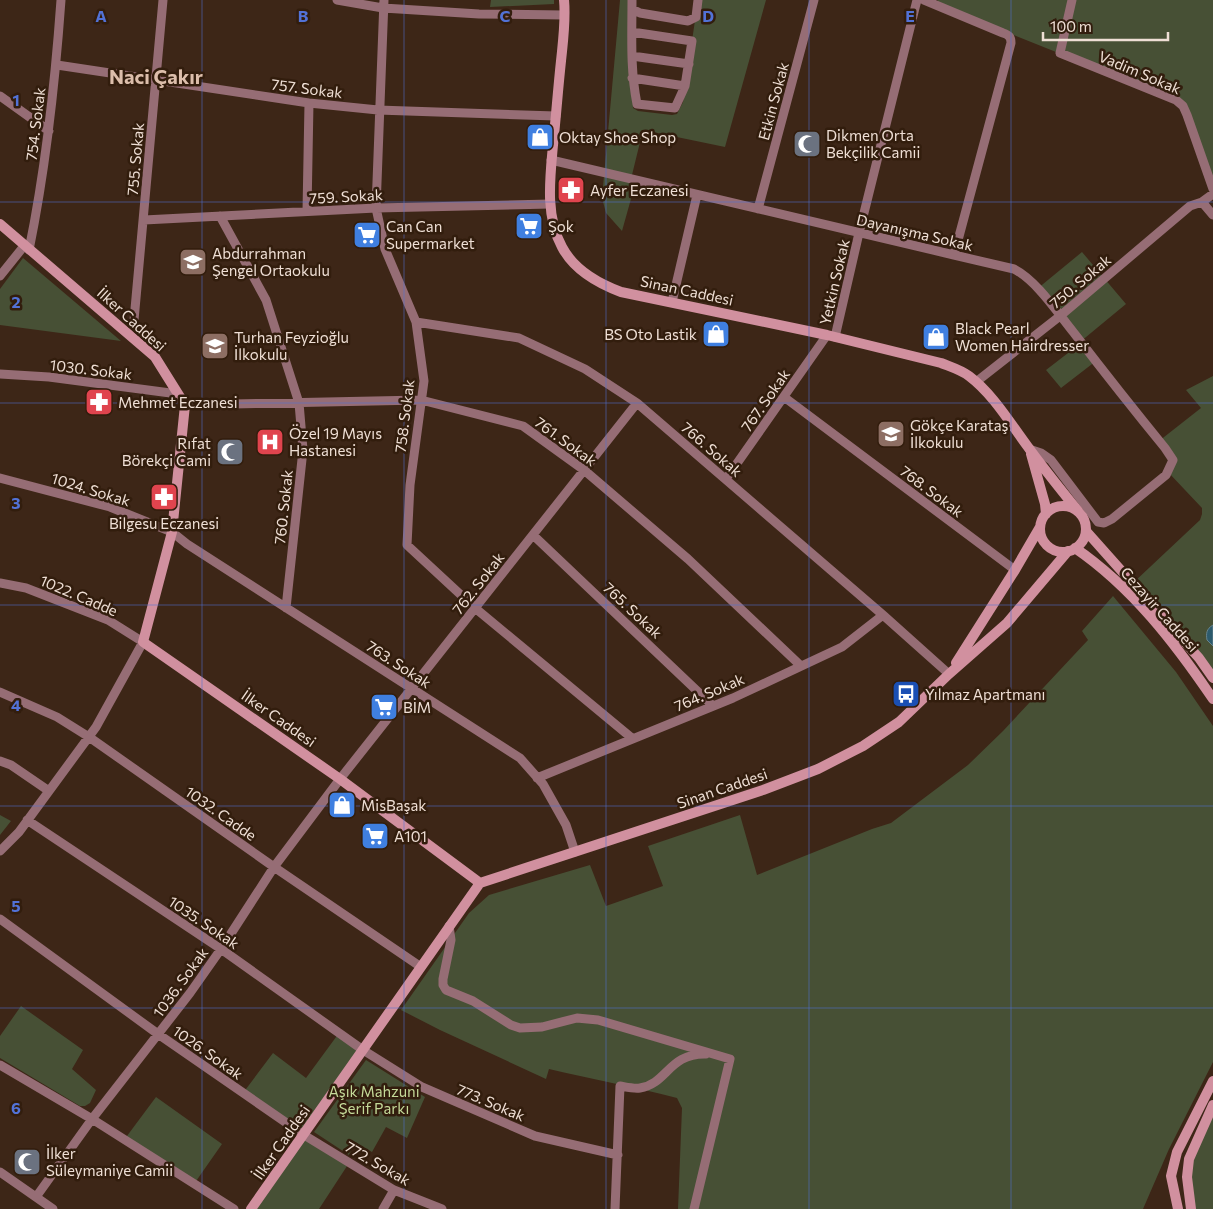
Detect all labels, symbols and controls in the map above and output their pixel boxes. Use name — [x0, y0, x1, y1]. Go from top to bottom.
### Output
text: A — [95, 6, 107, 25]
text: B — [298, 6, 309, 25]
text: C — [500, 6, 511, 25]
text: D — [702, 6, 714, 25]
text: E — [905, 6, 915, 25]
scale bar — [1043, 10, 1168, 42]
text: 100 m — [1050, 17, 1092, 35]
street label: Vadim Sokak — [1096, 47, 1184, 97]
street label: Etkin Sokak — [754, 60, 792, 142]
district label: Naci Çakır — [109, 64, 203, 88]
street label: 757. Sokak — [270, 75, 344, 101]
street label: 754. Sokak — [22, 86, 48, 162]
text: 1 — [12, 90, 20, 109]
street label: 755. Sokak — [123, 122, 147, 196]
shop icon: Oktay Shoe Shop — [525, 122, 555, 152]
place label: Dikmen Orta Bekçilik Camii — [826, 126, 920, 161]
place label: Oktay Shoe Shop — [559, 128, 676, 146]
mosque icon: Dikmen Orta Bekçilik Camii — [792, 129, 822, 159]
pharmacy icon: Ayfer Eczanesi — [556, 175, 586, 205]
place label: Ayfer Eczanesi — [590, 181, 689, 199]
street label: 759. Sokak — [309, 185, 383, 207]
street label: Dayanışma Sokak — [855, 210, 975, 254]
supermarket icon: Şok — [514, 211, 544, 241]
place label: Can Can Supermarket — [386, 217, 475, 252]
place label: Şok — [548, 217, 574, 235]
supermarket icon: Can Can Supermarket — [352, 220, 382, 250]
street label: Yetkin Sokak — [815, 237, 853, 327]
place label: Abdurrahman Şengel Ortaokulu — [212, 244, 330, 279]
school or university icon: Abdurrahman Şengel Ortaokulu — [178, 247, 208, 277]
street label: 750. Sokak — [1046, 250, 1114, 312]
street label: Sinan Caddesi — [639, 271, 735, 309]
street label: İlker Caddesi — [94, 283, 170, 355]
text: 2 — [11, 292, 21, 311]
shop icon: BS Oto Lastik — [701, 319, 731, 349]
place label: Black Pearl Women Hairdresser — [955, 319, 1089, 354]
shop icon: Black Pearl Women Hairdresser — [921, 322, 951, 352]
place label: BS Oto Lastik — [604, 325, 697, 343]
place label: Turhan Feyzioğlu İlkokulu — [234, 328, 349, 363]
school or university icon: Turhan Feyzioğlu İlkokulu — [200, 331, 230, 361]
street label: 1030. Sokak — [49, 355, 133, 383]
street label: 767. Sokak — [737, 365, 793, 435]
street label: 758. Sokak — [391, 378, 417, 454]
pharmacy icon: Mehmet Eczanesi — [84, 387, 114, 417]
place label: Mehmet Eczanesi — [118, 393, 238, 411]
street label: 761. Sokak — [532, 413, 600, 469]
place label: Gökçe Karataş İlkokulu — [910, 416, 1009, 451]
street label: 766. Sokak — [678, 418, 746, 480]
school or university icon: Gökçe Karataş İlkokulu — [876, 419, 906, 449]
place label: Özel 19 Mayıs Hastanesi — [289, 424, 382, 459]
hospital icon: Özel 19 Mayıs Hastanesi — [255, 427, 285, 457]
place label: Rıfat Börekçi Cami — [122, 434, 211, 469]
mosque icon: Rıfat Börekçi Cami — [215, 437, 245, 467]
street label: 768. Sokak — [897, 462, 967, 520]
street label: 1024. Sokak — [49, 468, 133, 510]
street label: 760. Sokak — [270, 469, 296, 545]
pharmacy icon: Bilgesu Eczanesi — [149, 482, 179, 512]
text: 3 — [11, 493, 21, 512]
place label: Bilgesu Eczanesi — [109, 514, 219, 532]
street label: 762. Sokak — [448, 548, 508, 618]
street label: Cezayir Caddesi — [1117, 563, 1203, 655]
street label: 1022. Cadde — [37, 571, 121, 619]
street label: 765. Sokak — [600, 578, 666, 642]
street label: 763. Sokak — [363, 636, 435, 692]
street label: 764. Sokak — [671, 669, 747, 715]
bus stop icon: Yılmaz Apartmanı — [891, 679, 921, 709]
place label: Yılmaz Apartmanı — [925, 685, 1045, 703]
street label: İlker Caddesi — [238, 686, 320, 750]
supermarket icon: BİM — [369, 692, 399, 722]
text: 4 — [11, 695, 21, 714]
place label: BİM — [403, 698, 431, 716]
street label: Sinan Caddesi — [674, 764, 770, 812]
street label: 1032. Cadde — [182, 782, 260, 844]
shop icon: MisBaşak — [327, 790, 357, 820]
place label: MisBaşak — [361, 796, 426, 814]
supermarket icon: A101 — [360, 821, 390, 851]
place label: A101 — [394, 827, 427, 845]
street label: 1035. Sokak — [165, 892, 243, 952]
text: 5 — [11, 896, 21, 915]
street label: 1036. Sokak — [149, 944, 211, 1020]
street label: 1026. Sokak — [169, 1021, 247, 1083]
street label: 773. Sokak — [454, 1080, 528, 1124]
park label: Aşık Mahzuni Şerif Parkı — [329, 1082, 419, 1117]
text: 6 — [11, 1098, 21, 1117]
street label: İlker Caddesi — [249, 1101, 313, 1183]
street label: 772. Sokak — [342, 1137, 414, 1189]
place label: İlker Süleymaniye Camii — [46, 1144, 173, 1179]
mosque icon: İlker Süleymaniye Camii — [12, 1147, 42, 1177]

